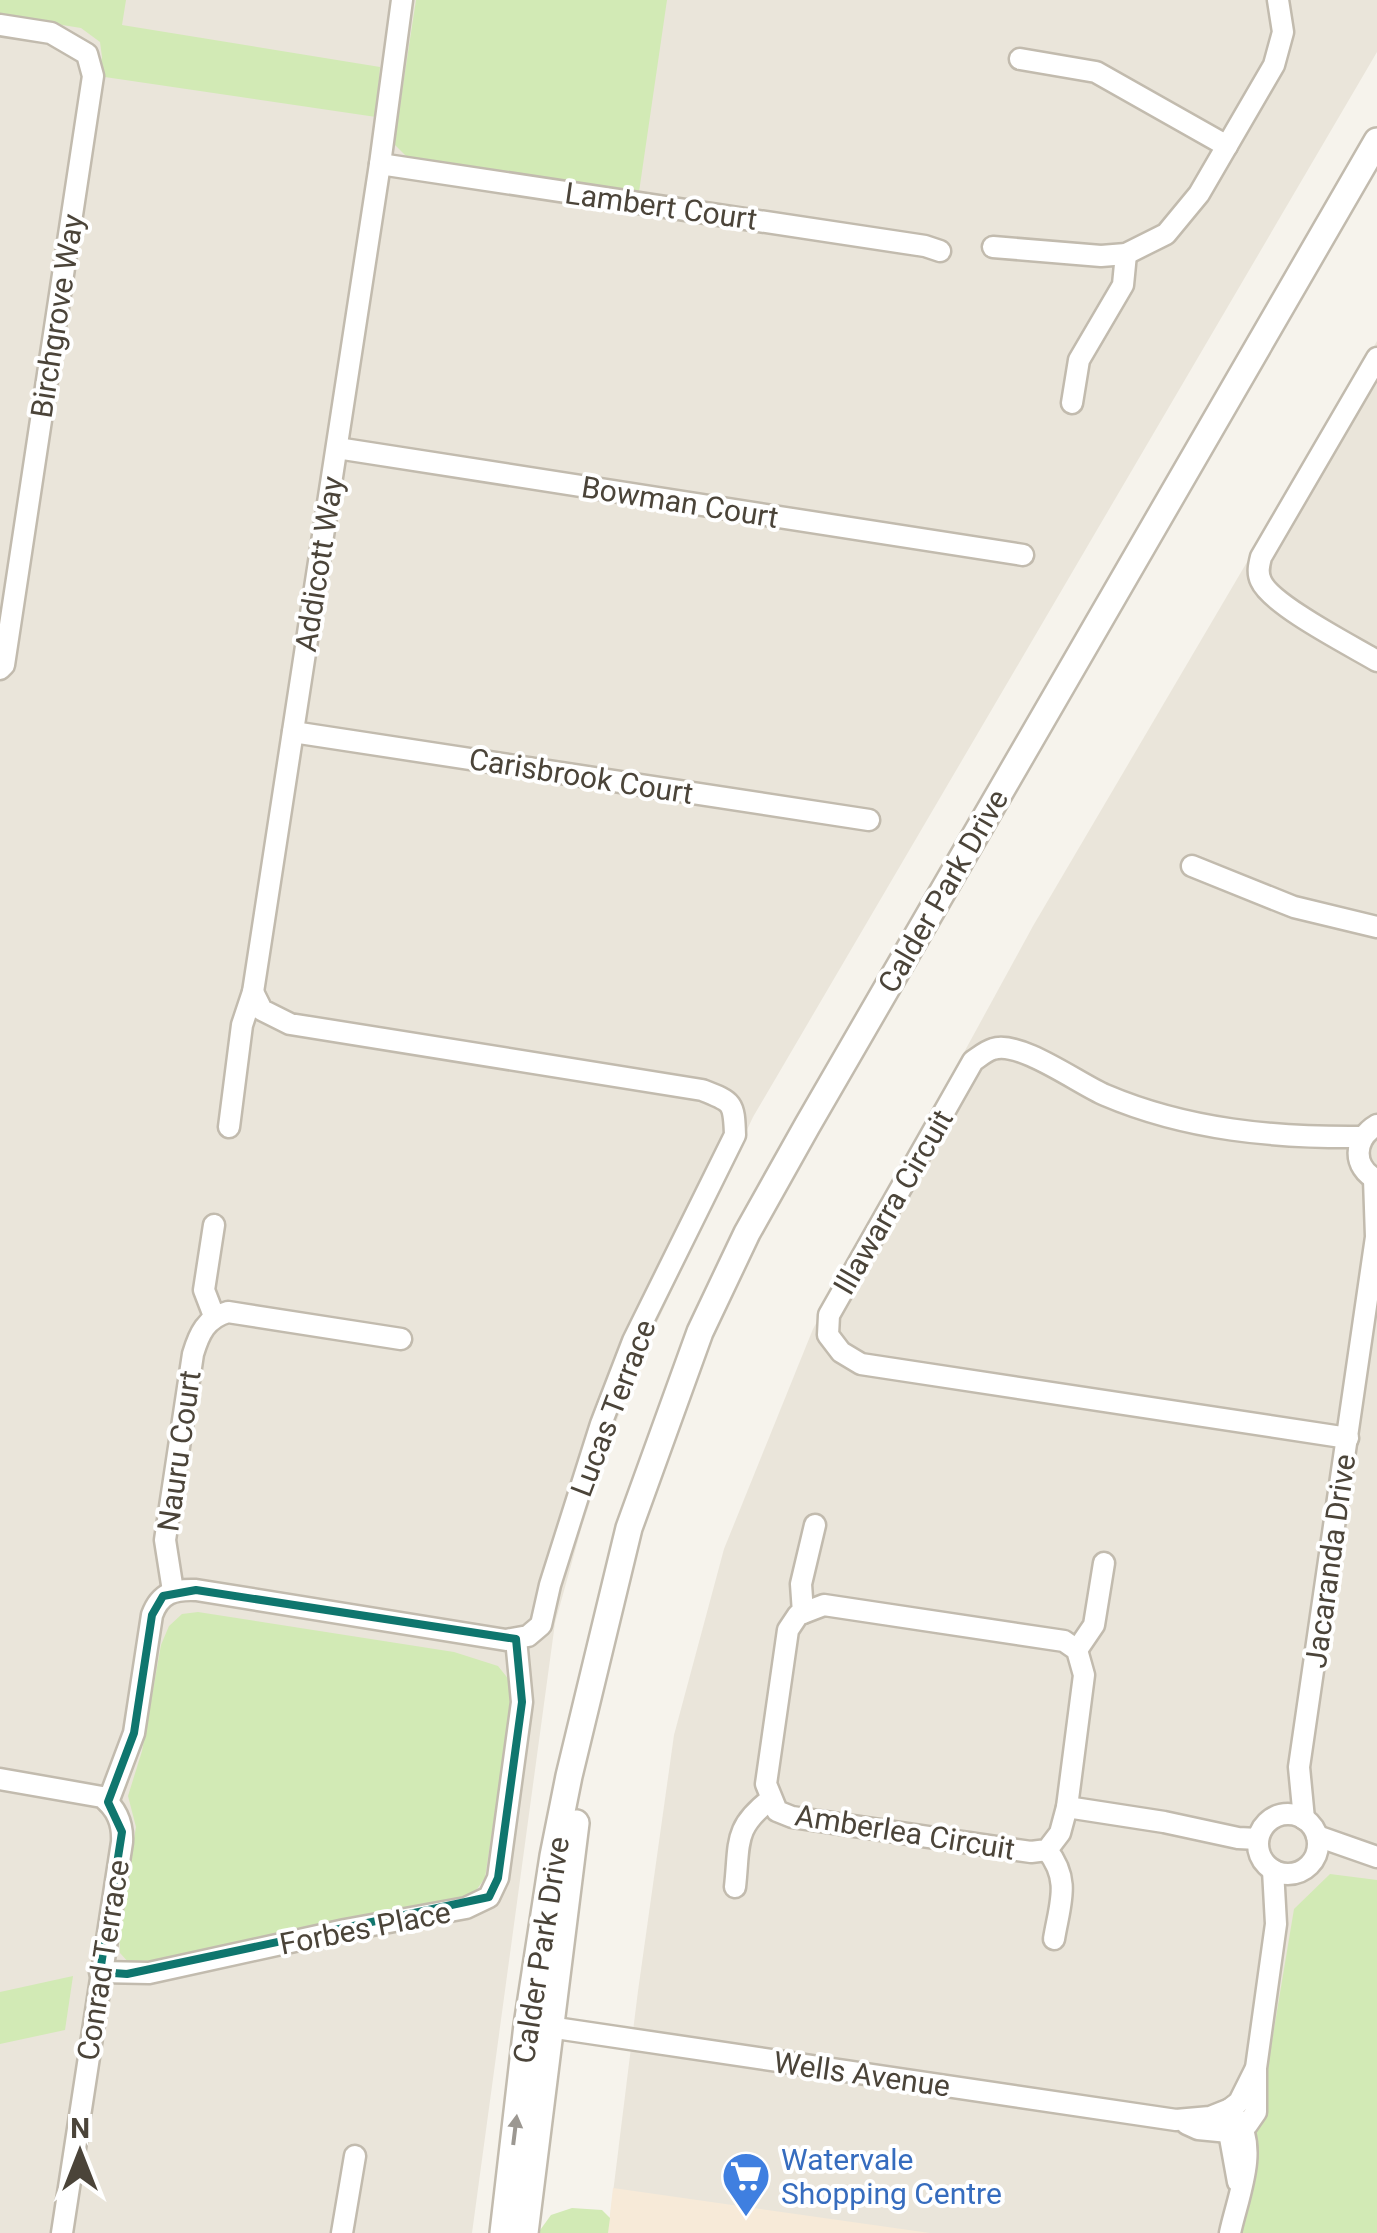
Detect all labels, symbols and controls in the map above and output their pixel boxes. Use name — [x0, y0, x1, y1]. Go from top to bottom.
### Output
street label: Lambert Court — [563, 175, 759, 237]
street label: Birchgrove Way — [24, 212, 90, 420]
street label: Bowman Court — [579, 469, 781, 535]
street label: Addicott Way — [288, 474, 350, 654]
street label: Carisbrook Court — [467, 741, 695, 811]
street label: Calder Park Drive — [871, 783, 1015, 999]
street label: Illawarra Circuit — [826, 1103, 960, 1301]
street label: Lucas Terrace — [563, 1315, 663, 1501]
street label: Nauru Court — [150, 1368, 208, 1534]
street label: Jacaranda Drive — [1298, 1452, 1362, 1670]
street label: Amberlea Circuit — [793, 1797, 1017, 1867]
street label: Calder Park Drive — [506, 1834, 576, 2066]
street label: Conrad Terrace — [70, 1857, 136, 2063]
street label: Forbes Place — [277, 1894, 453, 1962]
street label: Wells Avenue — [772, 2044, 952, 2104]
north arrow — [30, 2103, 130, 2203]
text: N — [70, 2112, 90, 2145]
one-way arrow — [507, 2113, 523, 2145]
place label: Watervale Shopping Centre — [781, 2142, 1002, 2211]
supermarket icon: Watervale Shopping Centre — [720, 2150, 772, 2218]

